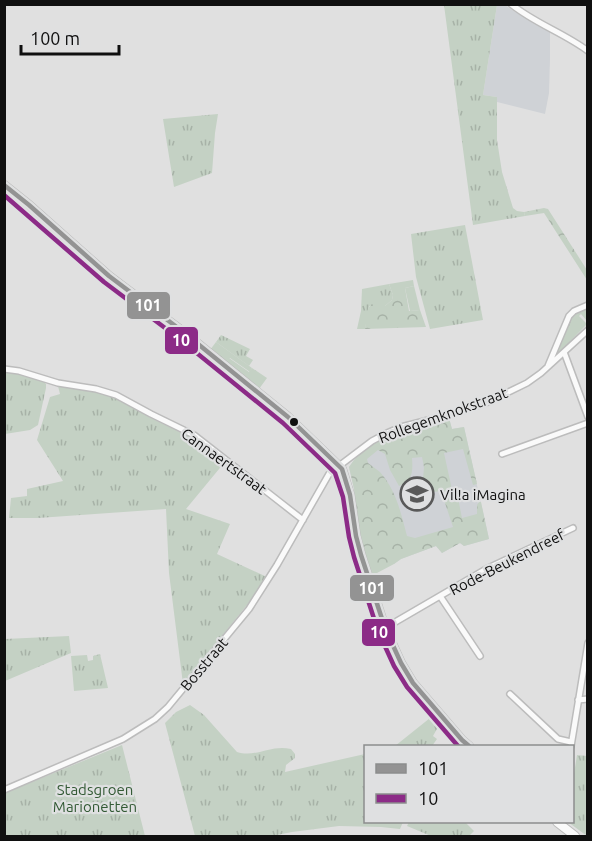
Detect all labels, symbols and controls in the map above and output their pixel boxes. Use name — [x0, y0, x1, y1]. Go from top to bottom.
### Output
scale bar — [21, 18, 118, 56]
text: 100 m — [30, 28, 80, 48]
line badge: 101 — [126, 291, 171, 320]
text: 101 — [134, 296, 162, 314]
line badge: 10 — [164, 326, 199, 355]
text: 10 — [172, 331, 190, 349]
street label: Rollegemknokstraat — [376, 384, 510, 446]
unlabelled marker — [288, 416, 300, 428]
street label: Cannaertstraat — [178, 424, 270, 498]
school or university icon: Vil!a iMagina — [399, 476, 435, 512]
place label: Vil!a iMagina — [440, 486, 526, 503]
street label: Rode-Beukendreef — [447, 526, 568, 598]
line badge: 101 — [349, 574, 395, 602]
text: 101 — [358, 579, 386, 597]
line badge: 10 — [361, 618, 396, 647]
text: 10 — [370, 623, 388, 641]
street label: Bosstraat — [177, 634, 231, 694]
legend — [364, 745, 574, 823]
text: 101 — [418, 758, 448, 778]
park label: Stadsgroen Marionetten — [53, 781, 137, 815]
text: 10 — [418, 788, 438, 808]

